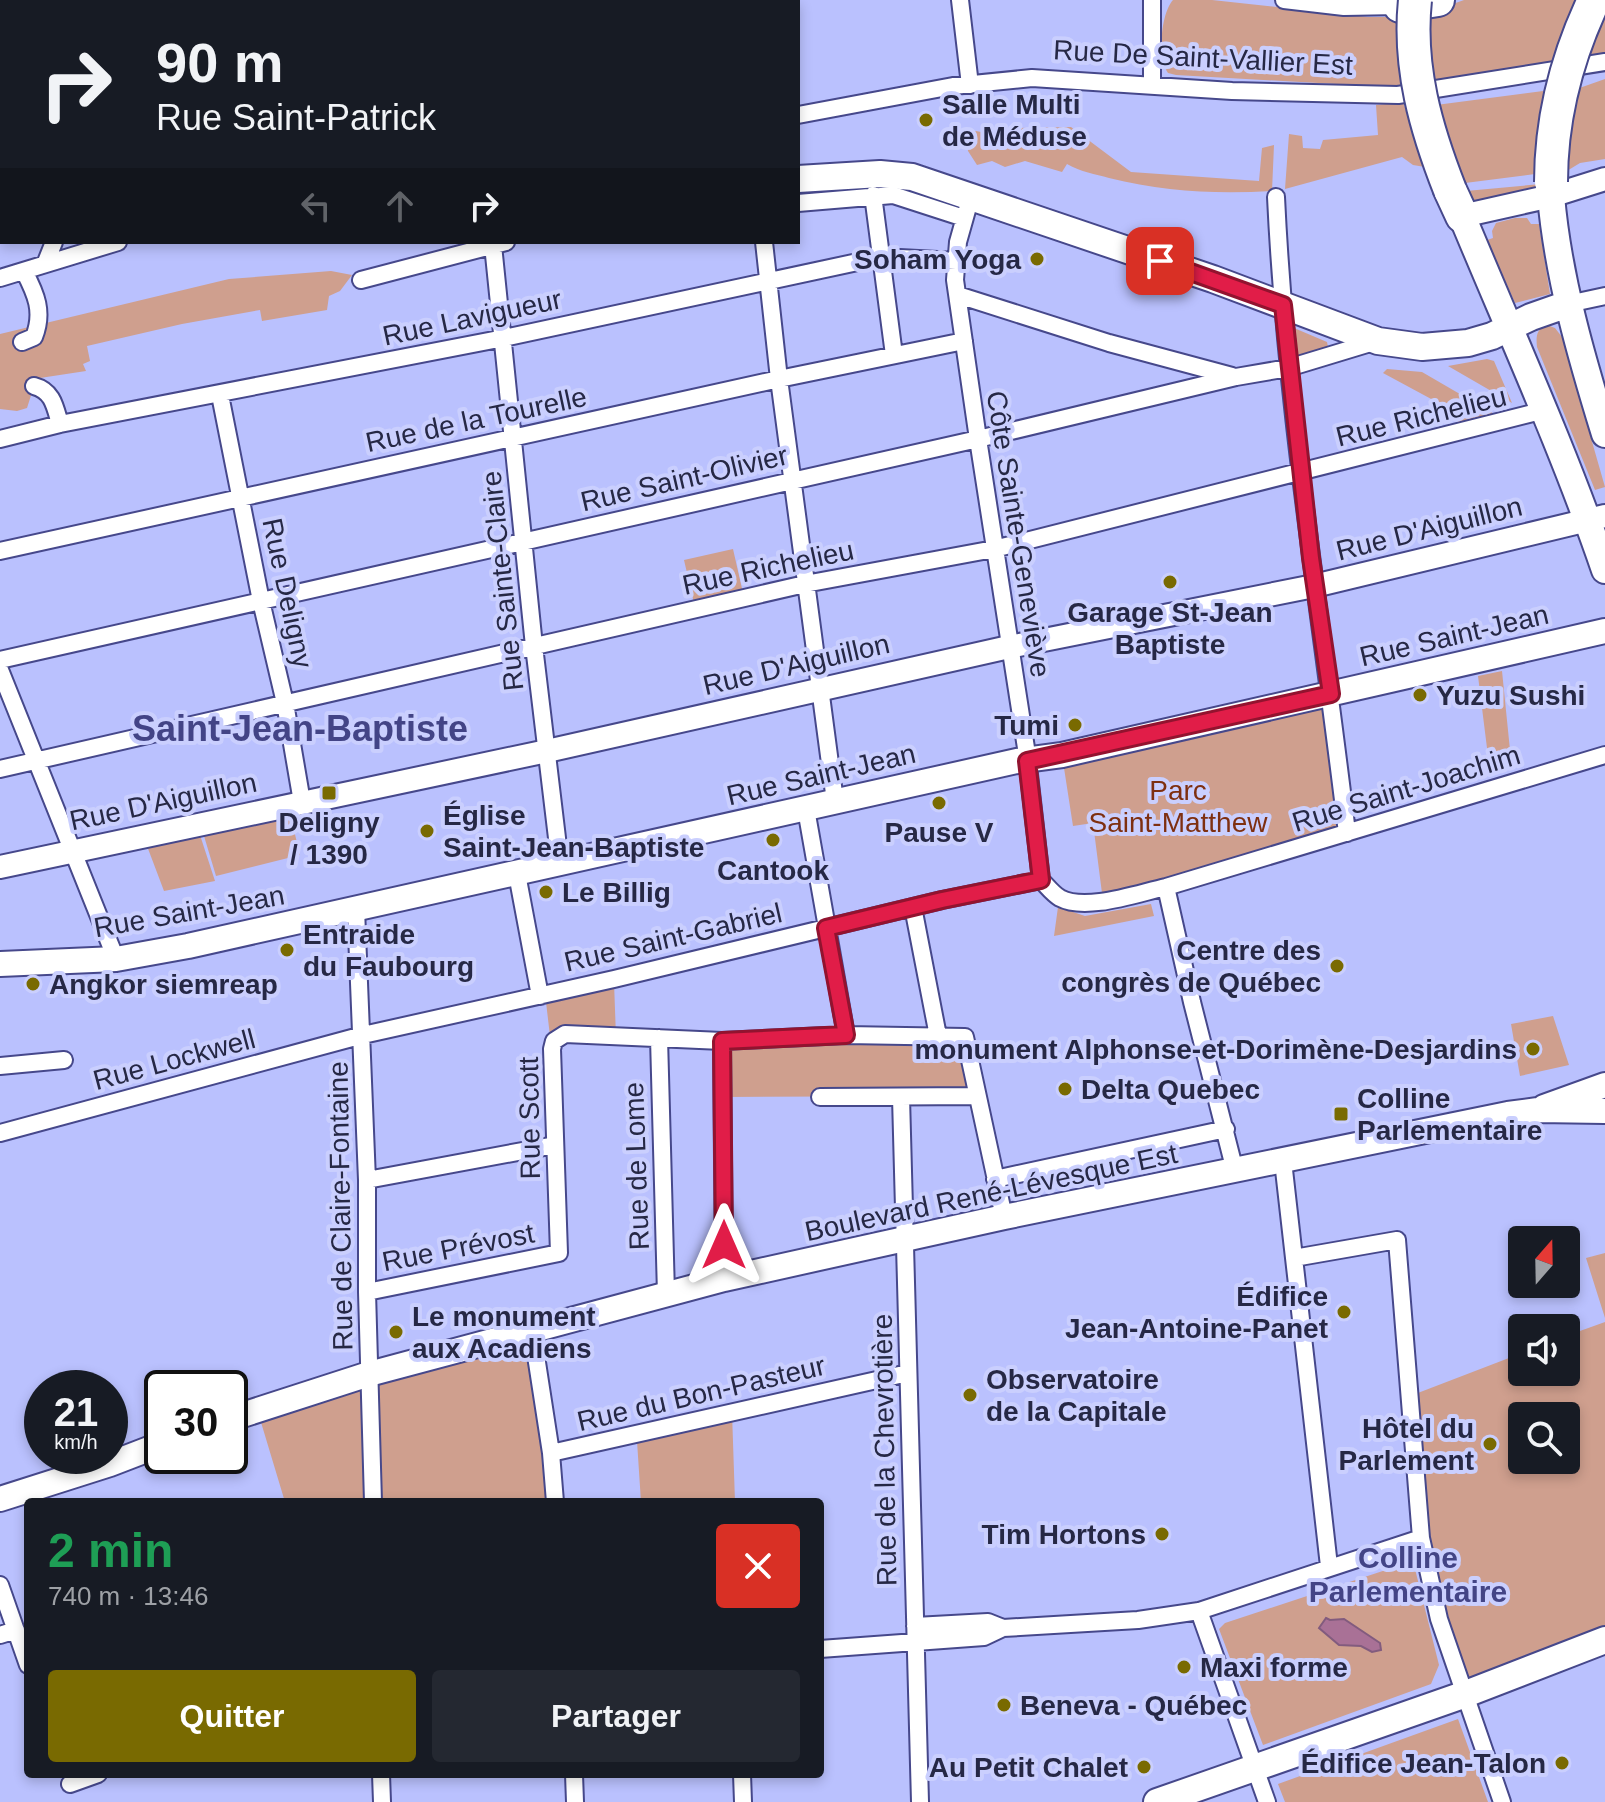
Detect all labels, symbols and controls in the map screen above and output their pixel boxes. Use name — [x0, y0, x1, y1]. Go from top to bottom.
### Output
text: 90 m — [156, 31, 284, 94]
icon: right — [24, 32, 128, 136]
street label: Rue De Saint-Vallier Est — [1052, 34, 1354, 81]
place label: Salle Multi de Méduse — [942, 89, 1087, 152]
text: Rue Saint-Patrick — [156, 97, 436, 138]
marker: Salle Multi de Méduse — [917, 111, 935, 129]
icon: left — [294, 184, 338, 228]
icon: ahead — [378, 184, 422, 228]
icon: right — [462, 184, 506, 228]
pin — [1126, 227, 1194, 295]
icon: arrive — [1138, 239, 1182, 283]
place label: Soham Yoga — [854, 244, 1021, 275]
marker: Soham Yoga — [1028, 250, 1046, 268]
street label: Rue Lavigueur — [380, 283, 564, 352]
street label: Rue Richelieu — [1333, 380, 1509, 453]
street label: Rue de la Tourelle — [363, 381, 589, 458]
street label: Côte Sainte-Geneviève — [981, 389, 1056, 679]
street label: Rue Saint-Olivier — [578, 440, 791, 517]
street label: Rue Sainte-Claire — [476, 469, 529, 692]
street label: Rue D'Aiguillon — [1333, 490, 1525, 567]
street label: Rue Deligny — [256, 515, 319, 671]
street label: Rue Richelieu — [680, 534, 857, 601]
marker: Garage St-Jean Baptiste — [1161, 573, 1179, 591]
place label: Garage St-Jean Baptiste — [1067, 597, 1273, 660]
street label: Rue Saint-Jean — [1357, 599, 1552, 672]
street label: Rue D'Aiguillon — [700, 628, 892, 701]
place label: Yuzu Sushi — [1436, 680, 1585, 711]
marker: Yuzu Sushi — [1411, 686, 1429, 704]
district label: Saint-Jean-Baptiste — [132, 708, 468, 749]
place label: Tumi — [994, 710, 1059, 741]
marker: Tumi — [1066, 716, 1084, 734]
street label: Rue Saint-Jean — [724, 738, 919, 811]
street label: Rue Saint-Joachim — [1289, 739, 1524, 838]
street label: Rue D'Aiguillon — [67, 767, 260, 836]
park label: Parc Saint-Matthew — [1089, 775, 1268, 838]
marker: Deligny / 1390 — [320, 784, 338, 802]
marker: Pause V — [930, 794, 948, 812]
place label: Église Saint-Jean-Baptiste — [443, 800, 704, 863]
place label: Deligny / 1390 — [278, 807, 380, 870]
place label: Pause V — [885, 817, 994, 848]
marker: Église Saint-Jean-Baptiste — [418, 822, 436, 840]
marker: Cantook — [764, 831, 782, 849]
place label: Cantook — [717, 855, 829, 886]
place label: Le Billig — [562, 877, 671, 908]
street label: Rue Saint-Jean — [91, 879, 287, 944]
marker: Le Billig — [537, 883, 555, 901]
street label: Rue Saint-Gabriel — [561, 897, 785, 978]
place label: Entraide du Faubourg — [303, 919, 474, 982]
place label: Centre des congrès de Québec — [1061, 935, 1321, 998]
marker: Entraide du Faubourg — [278, 941, 296, 959]
marker: Centre des congrès de Québec — [1328, 957, 1346, 975]
place label: Angkor siemreap — [49, 969, 278, 1000]
marker: Angkor siemreap — [24, 975, 42, 993]
street label: Rue Lockwell — [90, 1023, 259, 1096]
place label: monument Alphonse-et-Dorimène-Desjardins — [914, 1034, 1517, 1065]
marker: monument Alphonse-et-Dorimène-Desjardins — [1524, 1040, 1542, 1058]
street label: Rue Scott — [513, 1056, 546, 1180]
street label: Rue de Claire-Fontaine — [322, 1061, 359, 1351]
place label: Delta Quebec — [1081, 1074, 1260, 1105]
marker: Delta Quebec — [1056, 1080, 1074, 1098]
street label: Rue de Lome — [618, 1081, 655, 1251]
place label: Colline Parlementaire — [1357, 1083, 1542, 1146]
marker: Colline Parlementaire — [1332, 1105, 1350, 1123]
street label: Boulevard René-Lévesque Est — [802, 1138, 1180, 1247]
position arrow — [682, 1203, 766, 1287]
street label: Rue Prévost — [380, 1218, 537, 1277]
north arrow — [1508, 1226, 1580, 1298]
map controls — [1508, 1226, 1580, 1474]
place label: Édifice Jean-Antoine-Panet — [1065, 1281, 1328, 1344]
place label: Le monument aux Acadiens — [412, 1301, 596, 1364]
marker: Édifice Jean-Antoine-Panet — [1335, 1303, 1353, 1321]
street label: Rue de la Chevrotière — [867, 1314, 902, 1586]
button: sound — [1508, 1314, 1580, 1386]
marker: Le monument aux Acadiens — [387, 1323, 405, 1341]
street label: Rue du Bon-Pasteur — [574, 1350, 828, 1437]
place label: Observatoire de la Capitale — [986, 1364, 1167, 1427]
speed limit sign: 30 — [144, 1370, 248, 1474]
marker: Observatoire de la Capitale — [961, 1386, 979, 1404]
text: 21 — [54, 1390, 98, 1434]
button: search — [1508, 1402, 1580, 1474]
place label: Hôtel du Parlement — [1339, 1413, 1474, 1476]
text: km/h — [54, 1431, 98, 1453]
marker: Hôtel du Parlement — [1481, 1435, 1499, 1453]
place label: Tim Hortons — [982, 1519, 1146, 1550]
text: 2 min — [48, 1524, 173, 1577]
button: close — [716, 1524, 800, 1608]
marker: Tim Hortons — [1153, 1525, 1171, 1543]
district label: Colline Parlementaire — [1309, 1541, 1507, 1608]
text: 740 m · 13:46 — [48, 1581, 208, 1611]
place label: Maxi forme — [1200, 1652, 1348, 1683]
marker: Maxi forme — [1175, 1658, 1193, 1676]
button: Quitter — [48, 1670, 416, 1762]
button: Partager — [432, 1670, 800, 1762]
place label: Beneva - Québec — [1020, 1690, 1247, 1721]
marker: Beneva - Québec — [995, 1696, 1013, 1714]
place label: Édifice Jean-Talon — [1301, 1748, 1546, 1779]
place label: Au Petit Chalet — [929, 1752, 1128, 1783]
marker: Édifice Jean-Talon — [1553, 1754, 1571, 1772]
marker: Au Petit Chalet — [1135, 1758, 1153, 1776]

